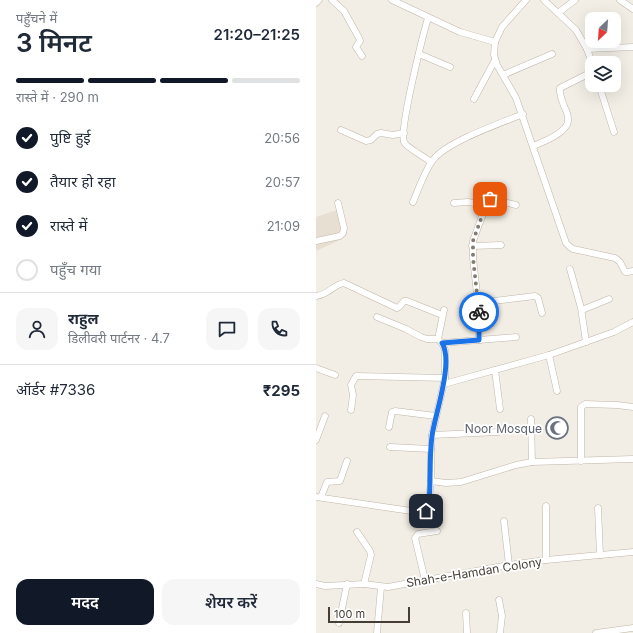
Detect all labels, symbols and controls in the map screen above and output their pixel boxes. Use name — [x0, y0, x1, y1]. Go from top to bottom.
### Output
text: पहुँचने में — [16, 10, 57, 26]
north arrow — [585, 12, 621, 48]
map controls — [585, 12, 621, 92]
text: 21:20–21:25 — [214, 25, 300, 44]
text: 3 मिनट — [16, 27, 92, 58]
button: layers — [585, 56, 621, 92]
text: रास्ते में · 290 m — [16, 89, 99, 105]
icon: check — [16, 127, 38, 149]
text: पुष्टि हुई — [50, 128, 91, 147]
text: 20:56 — [264, 130, 300, 146]
icon: check — [16, 171, 38, 193]
text: तैयार हो रहा — [50, 172, 116, 191]
text: 20:57 — [265, 174, 300, 190]
pin — [473, 182, 507, 216]
icon: bag — [479, 188, 501, 210]
icon: check — [16, 215, 38, 237]
text: रास्ते में — [50, 216, 88, 235]
text: 21:09 — [267, 218, 300, 234]
text: पहुँच गया — [50, 260, 101, 279]
courier — [459, 292, 499, 332]
icon: bike — [468, 301, 490, 323]
button: person — [16, 308, 58, 350]
button: chat — [206, 308, 248, 350]
button: phone — [258, 308, 300, 350]
text: राहुल — [68, 309, 99, 328]
text: डिलीवरी पार्टनर · 4.7 — [68, 330, 170, 346]
text: ऑर्डर #7336 — [16, 380, 95, 399]
text: ₹295 — [263, 381, 300, 400]
mosque icon: Noor Mosque — [544, 415, 570, 441]
place label: Noor Mosque — [465, 421, 542, 436]
pin — [409, 494, 443, 528]
icon: home — [415, 500, 437, 522]
street label: Shah-e-Hamdan Colony — [405, 554, 543, 590]
button: मदद — [16, 579, 154, 625]
button: शेयर करें — [162, 579, 300, 625]
scale bar — [328, 605, 410, 624]
text: 100 m — [334, 607, 365, 621]

